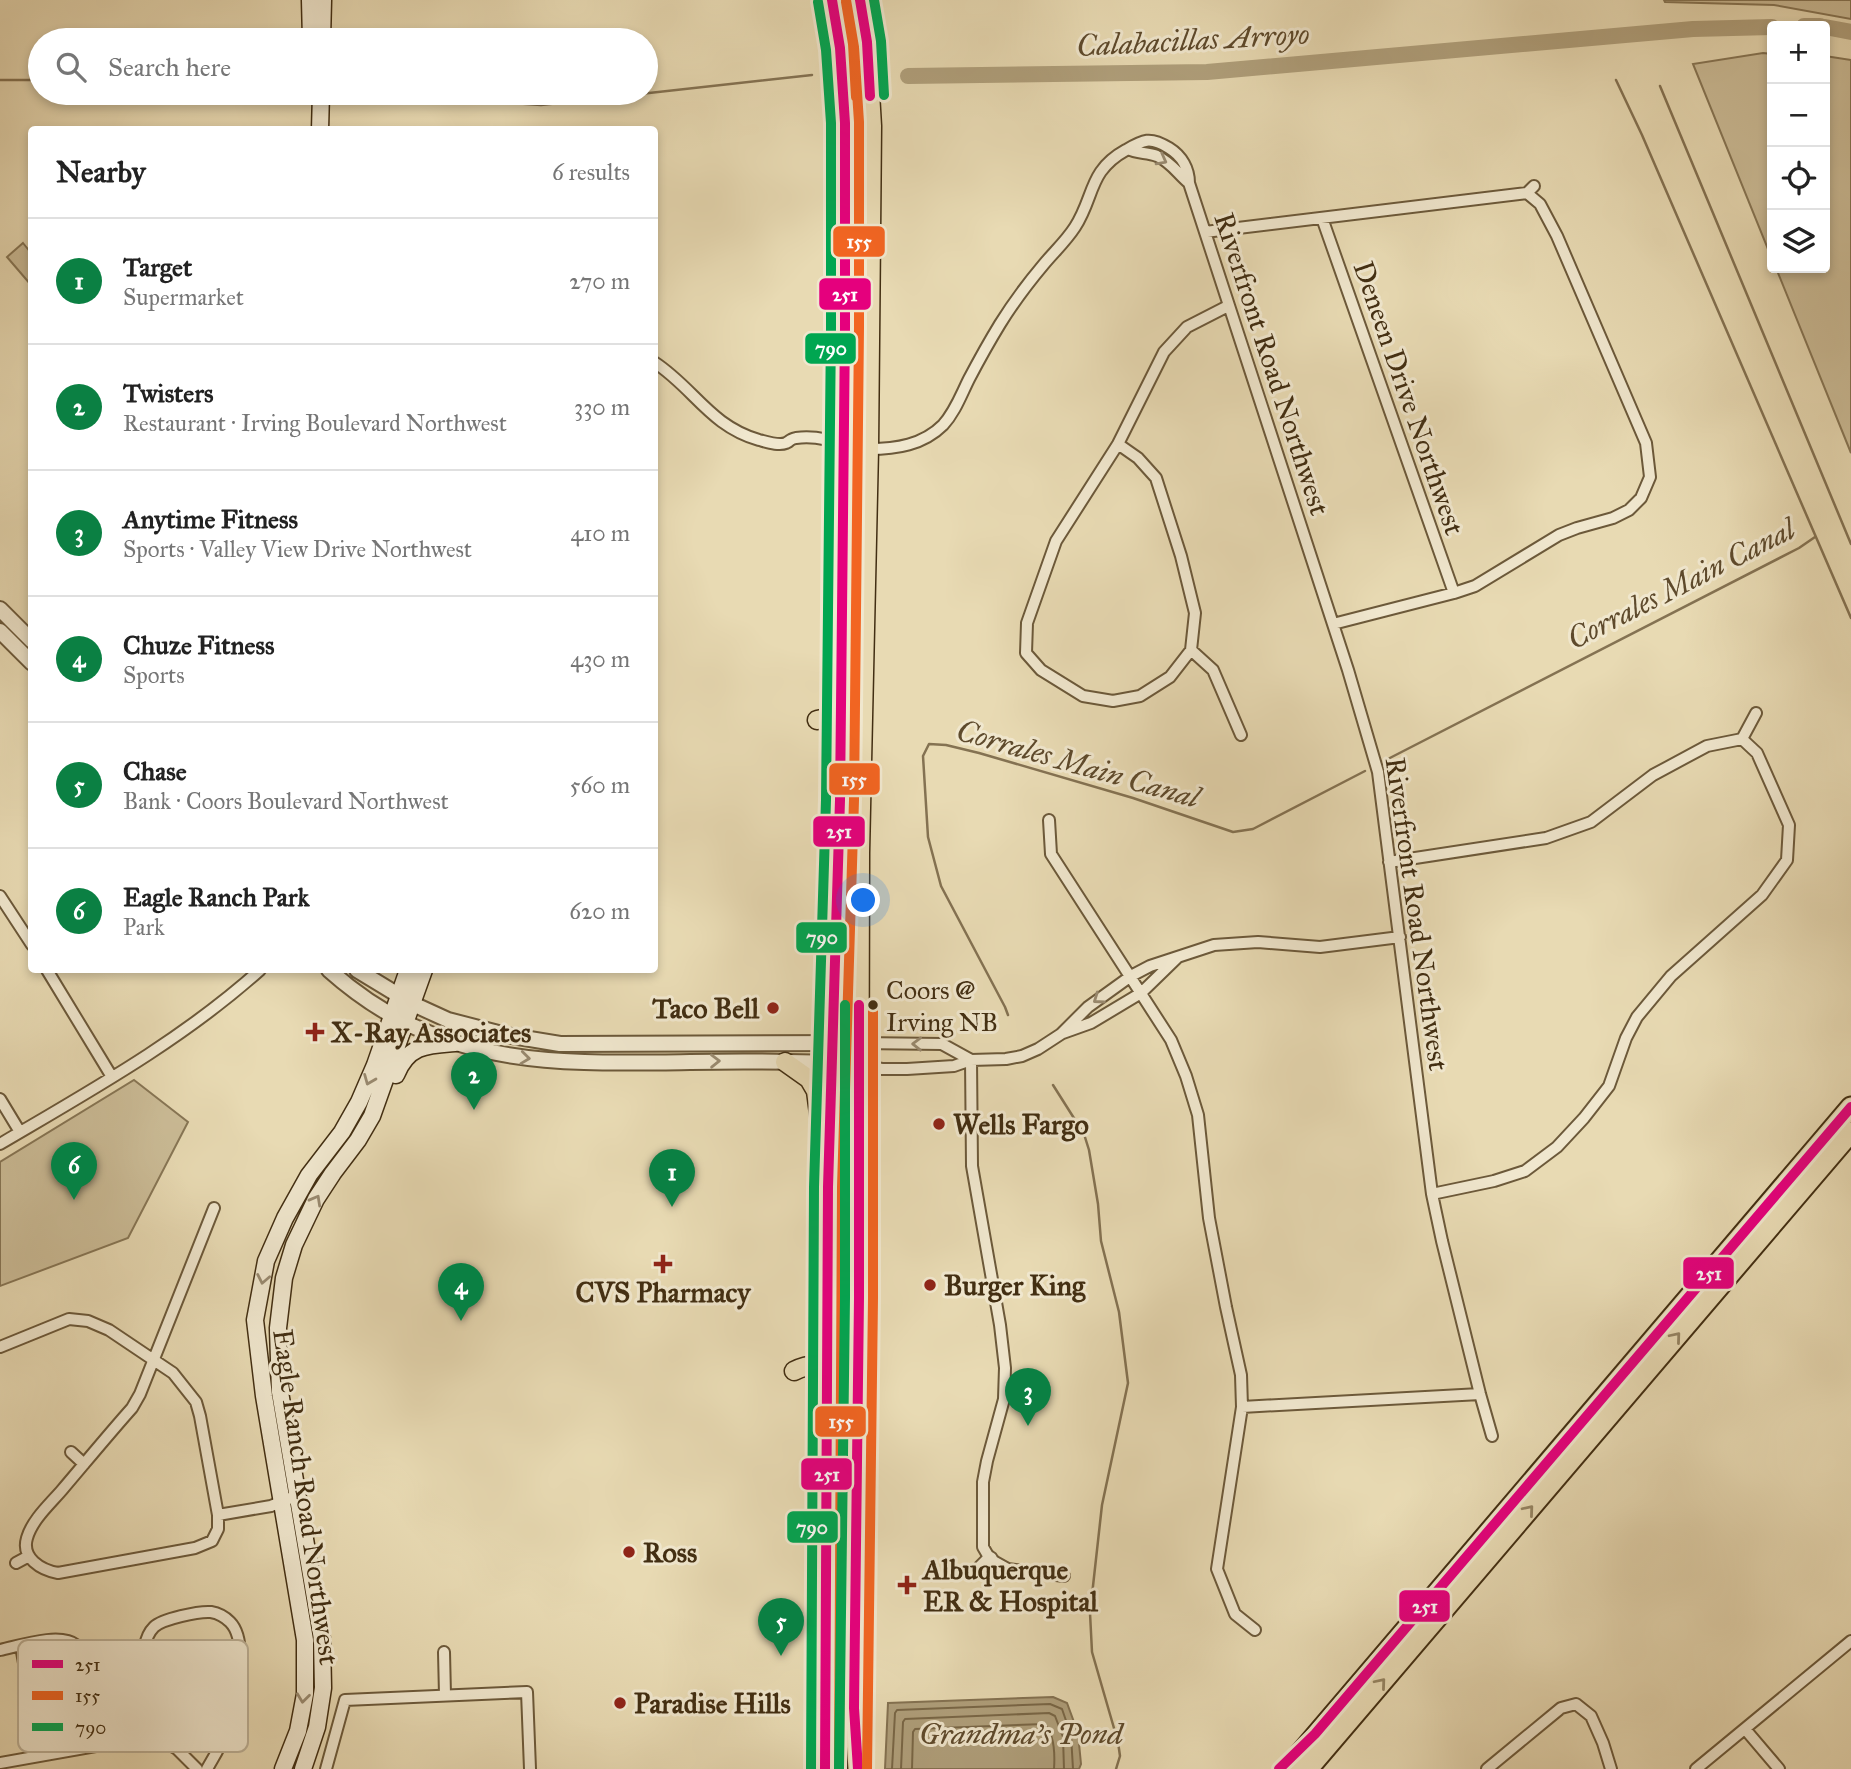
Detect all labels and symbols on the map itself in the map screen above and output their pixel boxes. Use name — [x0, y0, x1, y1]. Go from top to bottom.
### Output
water label: Calabacillas Arroyo — [1076, 16, 1310, 64]
one-way arrow — [1154, 152, 1167, 165]
street label: Riverfront Road Northwest — [1207, 208, 1338, 520]
line badge: 155 — [832, 225, 886, 258]
text: 155 — [846, 230, 872, 253]
street label: Deneen Drive Northwest — [1346, 257, 1472, 540]
line badge: 251 — [818, 277, 872, 311]
text: 251 — [832, 283, 858, 306]
line badge: 790 — [804, 332, 857, 365]
text: 790 — [815, 337, 847, 361]
water label: Corrales Main Canal — [1561, 510, 1804, 657]
water label: Corrales Main Canal — [953, 712, 1206, 817]
street label: Riverfront Road Northwest — [1378, 755, 1456, 1073]
line badge: 155 — [828, 762, 881, 796]
text: 155 — [841, 768, 867, 791]
line badge: 251 — [812, 815, 866, 848]
text: 251 — [826, 820, 852, 843]
your location — [846, 883, 880, 917]
line badge: 790 — [795, 921, 848, 954]
text: 790 — [806, 926, 838, 950]
place label: Coors @ Irving NB — [886, 974, 998, 1038]
place label: Taco Bell — [652, 991, 759, 1026]
one-way arrow — [1093, 991, 1106, 1003]
marker: Coors @ Irving NB — [866, 998, 880, 1012]
marker: Taco Bell — [765, 1000, 781, 1016]
place label: X-Ray Associates — [330, 1015, 531, 1050]
marker: X-Ray Associates — [305, 1022, 325, 1042]
one-way arrow — [911, 1036, 922, 1052]
one-way arrow — [520, 1050, 531, 1065]
pin: 2 — [451, 1052, 497, 1110]
one-way arrow — [710, 1054, 721, 1069]
one-way arrow — [363, 1073, 377, 1085]
place label: Wells Fargo — [953, 1107, 1089, 1142]
marker: Wells Fargo — [931, 1116, 947, 1132]
pin: 6 — [51, 1142, 97, 1200]
pin: 1 — [649, 1149, 695, 1207]
one-way arrow — [308, 1194, 321, 1207]
marker: CVS Pharmacy — [655, 1256, 671, 1272]
line badge: 251 — [1682, 1256, 1735, 1290]
text: 251 — [1696, 1262, 1722, 1285]
pin: 4 — [438, 1263, 484, 1321]
place label: Burger King — [944, 1268, 1086, 1303]
one-way arrow — [256, 1273, 271, 1285]
place label: CVS Pharmacy — [576, 1275, 751, 1310]
marker: Burger King — [922, 1277, 938, 1293]
street label: Eagle Ranch Road Northwest — [265, 1327, 347, 1667]
one-way arrow — [1668, 1332, 1680, 1345]
pin: 3 — [1005, 1368, 1051, 1426]
line badge: 155 — [814, 1405, 867, 1438]
text: 155 — [828, 1410, 854, 1433]
line badge: 251 — [800, 1457, 853, 1491]
text: 251 — [814, 1463, 840, 1486]
one-way arrow — [1520, 1505, 1533, 1518]
line badge: 790 — [786, 1510, 839, 1544]
text: 790 — [796, 1516, 828, 1540]
place label: Ross — [643, 1535, 697, 1570]
marker: Ross — [621, 1544, 637, 1560]
place label: Albuquerque ER & Hospital — [921, 1552, 1098, 1619]
marker: Albuquerque ER & Hospital — [897, 1575, 917, 1595]
line badge: 251 — [1398, 1589, 1451, 1623]
text: 251 — [1412, 1595, 1438, 1618]
pin: 5 — [758, 1598, 804, 1656]
legend — [18, 1640, 248, 1752]
text: 251 — [75, 1653, 101, 1676]
one-way arrow — [1373, 1679, 1385, 1692]
text: 155 — [75, 1684, 100, 1707]
place label: Paradise Hills — [634, 1686, 791, 1721]
one-way arrow — [296, 1692, 311, 1704]
marker: Paradise Hills — [612, 1695, 628, 1711]
text: 790 — [75, 1716, 106, 1739]
water label: Grandma's Pond — [919, 1716, 1125, 1752]

